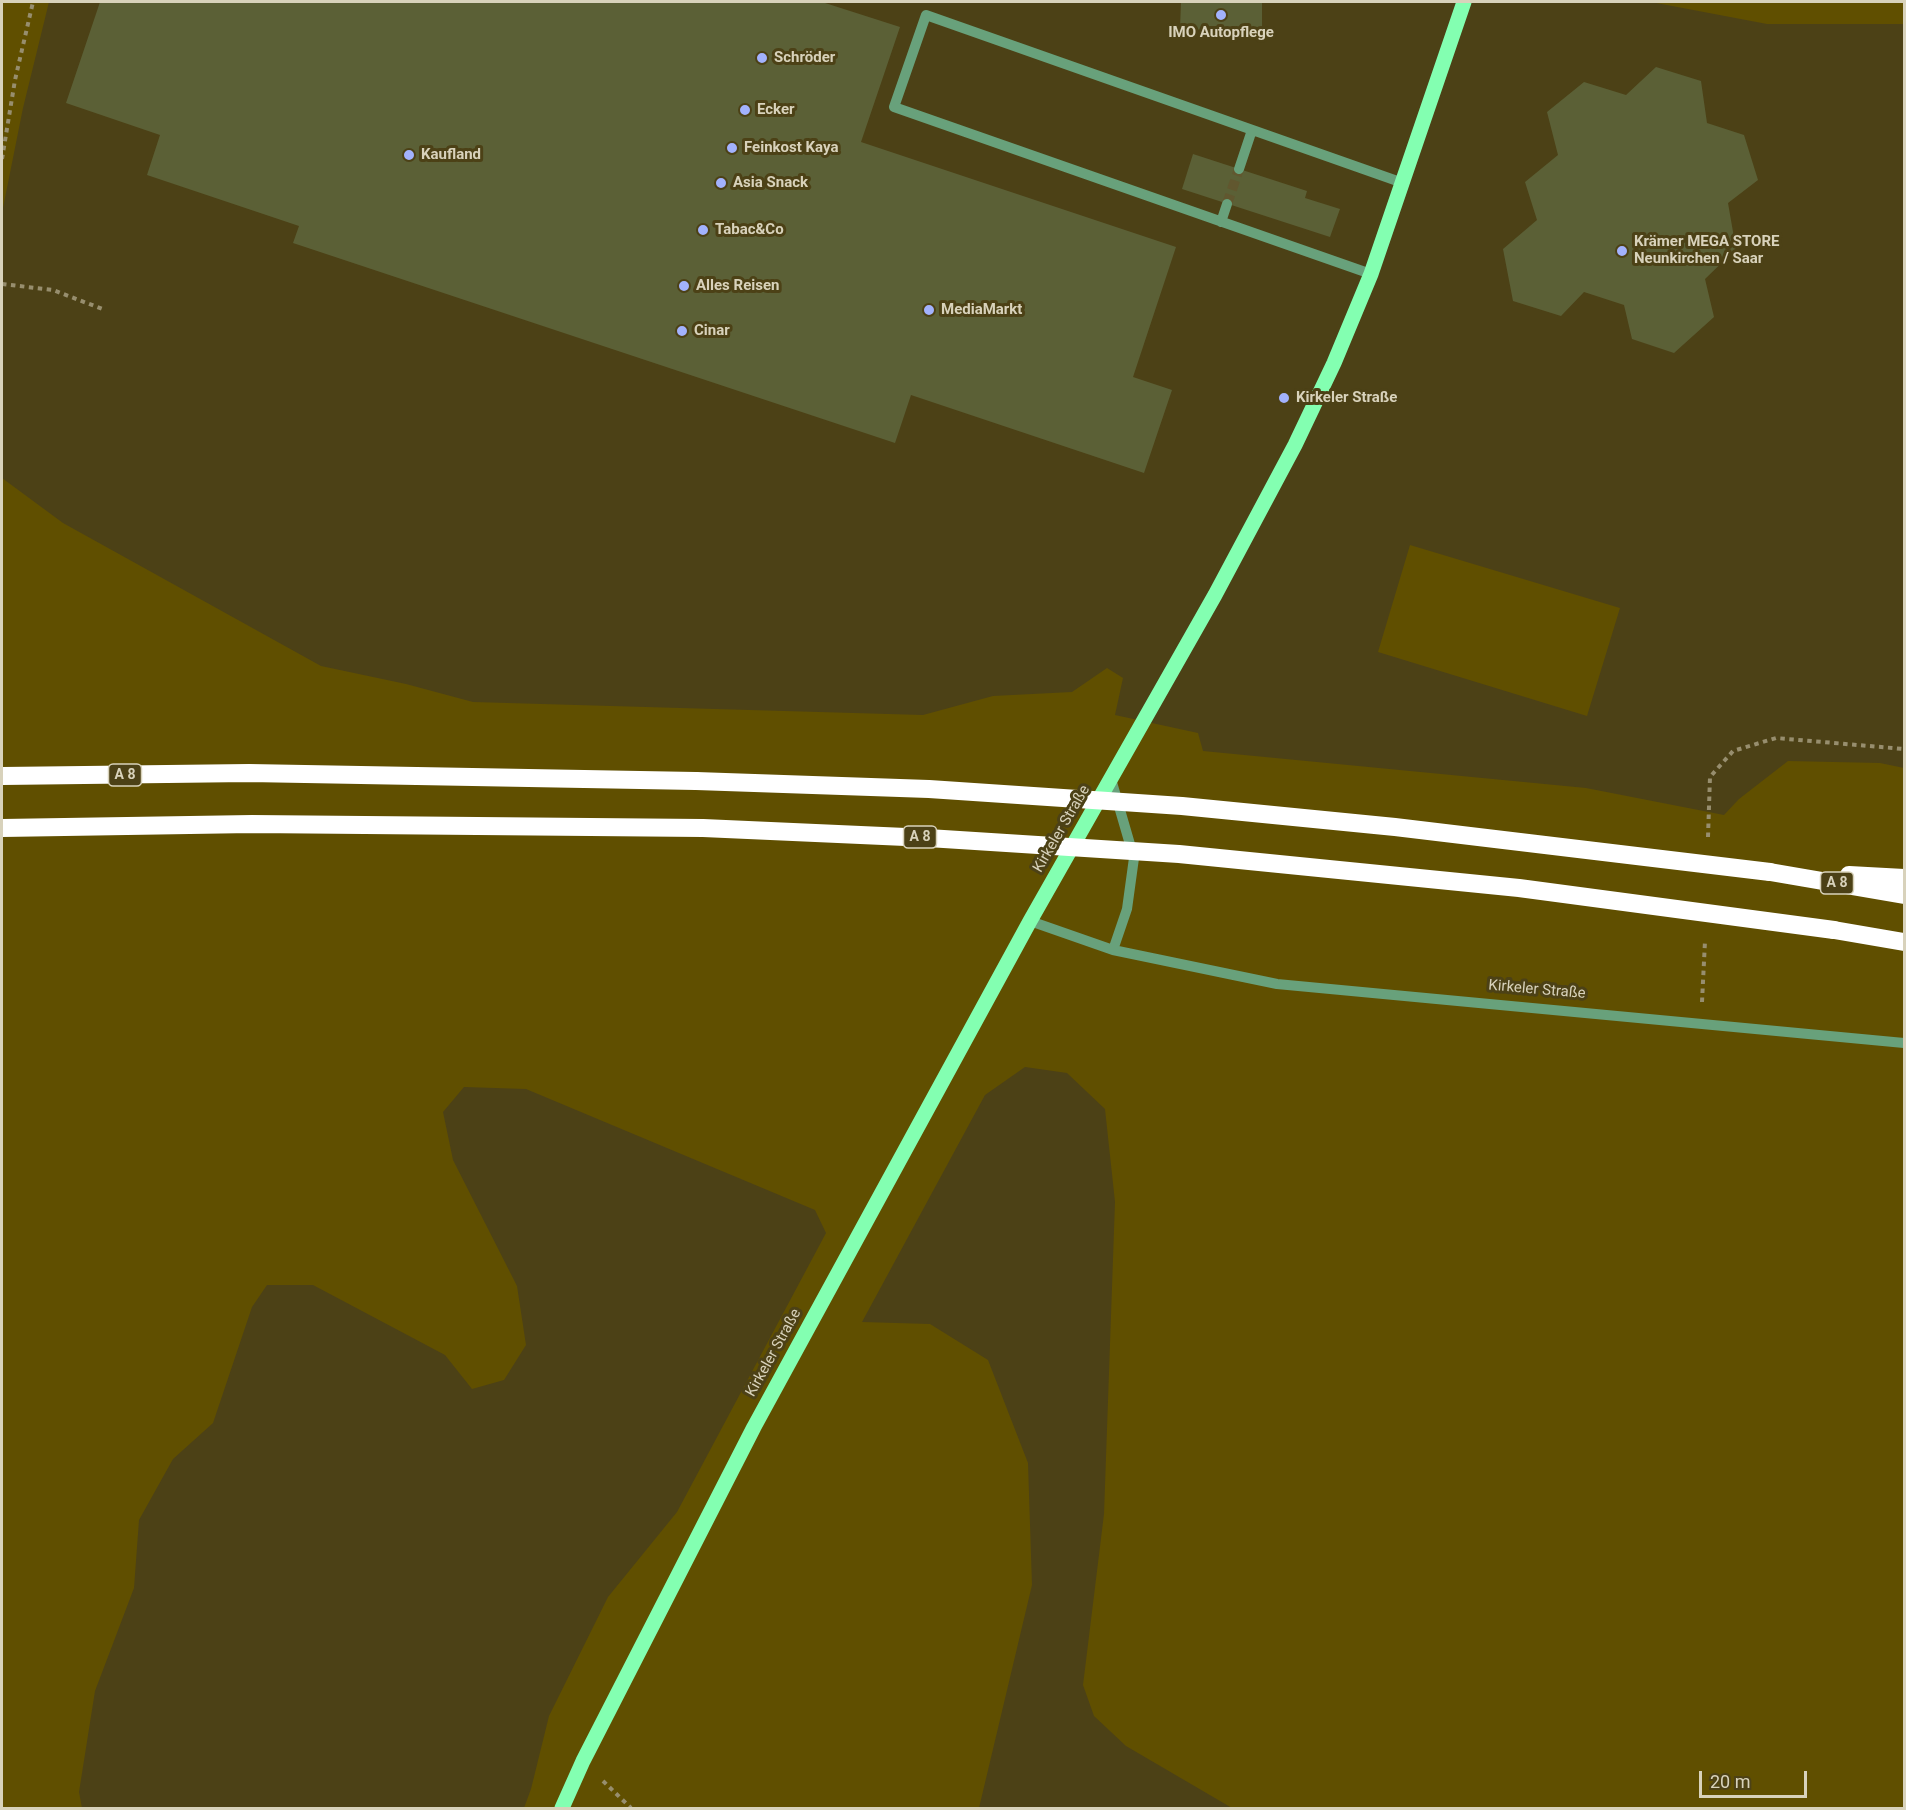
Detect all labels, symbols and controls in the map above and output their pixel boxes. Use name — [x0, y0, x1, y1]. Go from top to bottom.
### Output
marker: IMO Autopflege — [1214, 8, 1228, 22]
place label: IMO Autopflege — [1168, 24, 1274, 42]
place label: Schröder — [774, 49, 835, 67]
marker: Schröder — [755, 51, 769, 65]
place label: Ecker — [757, 101, 795, 119]
marker: Ecker — [738, 103, 752, 117]
place label: Feinkost Kaya — [744, 139, 838, 157]
marker: Feinkost Kaya — [725, 141, 739, 155]
place label: Kaufland — [421, 146, 481, 164]
marker: Kaufland — [402, 148, 416, 162]
place label: Asia Snack — [733, 174, 808, 192]
marker: Asia Snack — [714, 176, 728, 190]
place label: Tabac&Co — [715, 221, 784, 239]
marker: Tabac&Co — [696, 223, 710, 237]
place label: Krämer MEGA STORE Neunkirchen / Saar — [1634, 233, 1779, 268]
marker: Krämer MEGA STORE Neunkirchen / Saar — [1615, 244, 1629, 258]
place label: Alles Reisen — [696, 277, 779, 295]
marker: Alles Reisen — [677, 279, 691, 293]
place label: MediaMarkt — [941, 301, 1022, 319]
marker: MediaMarkt — [922, 303, 936, 317]
place label: Cinar — [694, 322, 730, 340]
marker: Cinar — [675, 324, 689, 338]
place label: Kirkeler Straße — [1296, 389, 1397, 407]
marker: Kirkeler Straße — [1277, 391, 1291, 405]
road number: A 8 — [108, 764, 142, 786]
street label: Kirkeler Straße — [1030, 782, 1094, 876]
road number: A 8 — [904, 826, 936, 848]
road number: A 8 — [1820, 872, 1854, 894]
street label: Kirkeler Straße — [1488, 977, 1586, 1003]
street label: Kirkeler Straße — [742, 1306, 806, 1400]
scale bar — [1702, 1759, 1810, 1797]
text: 20 m — [1710, 1771, 1750, 1792]

